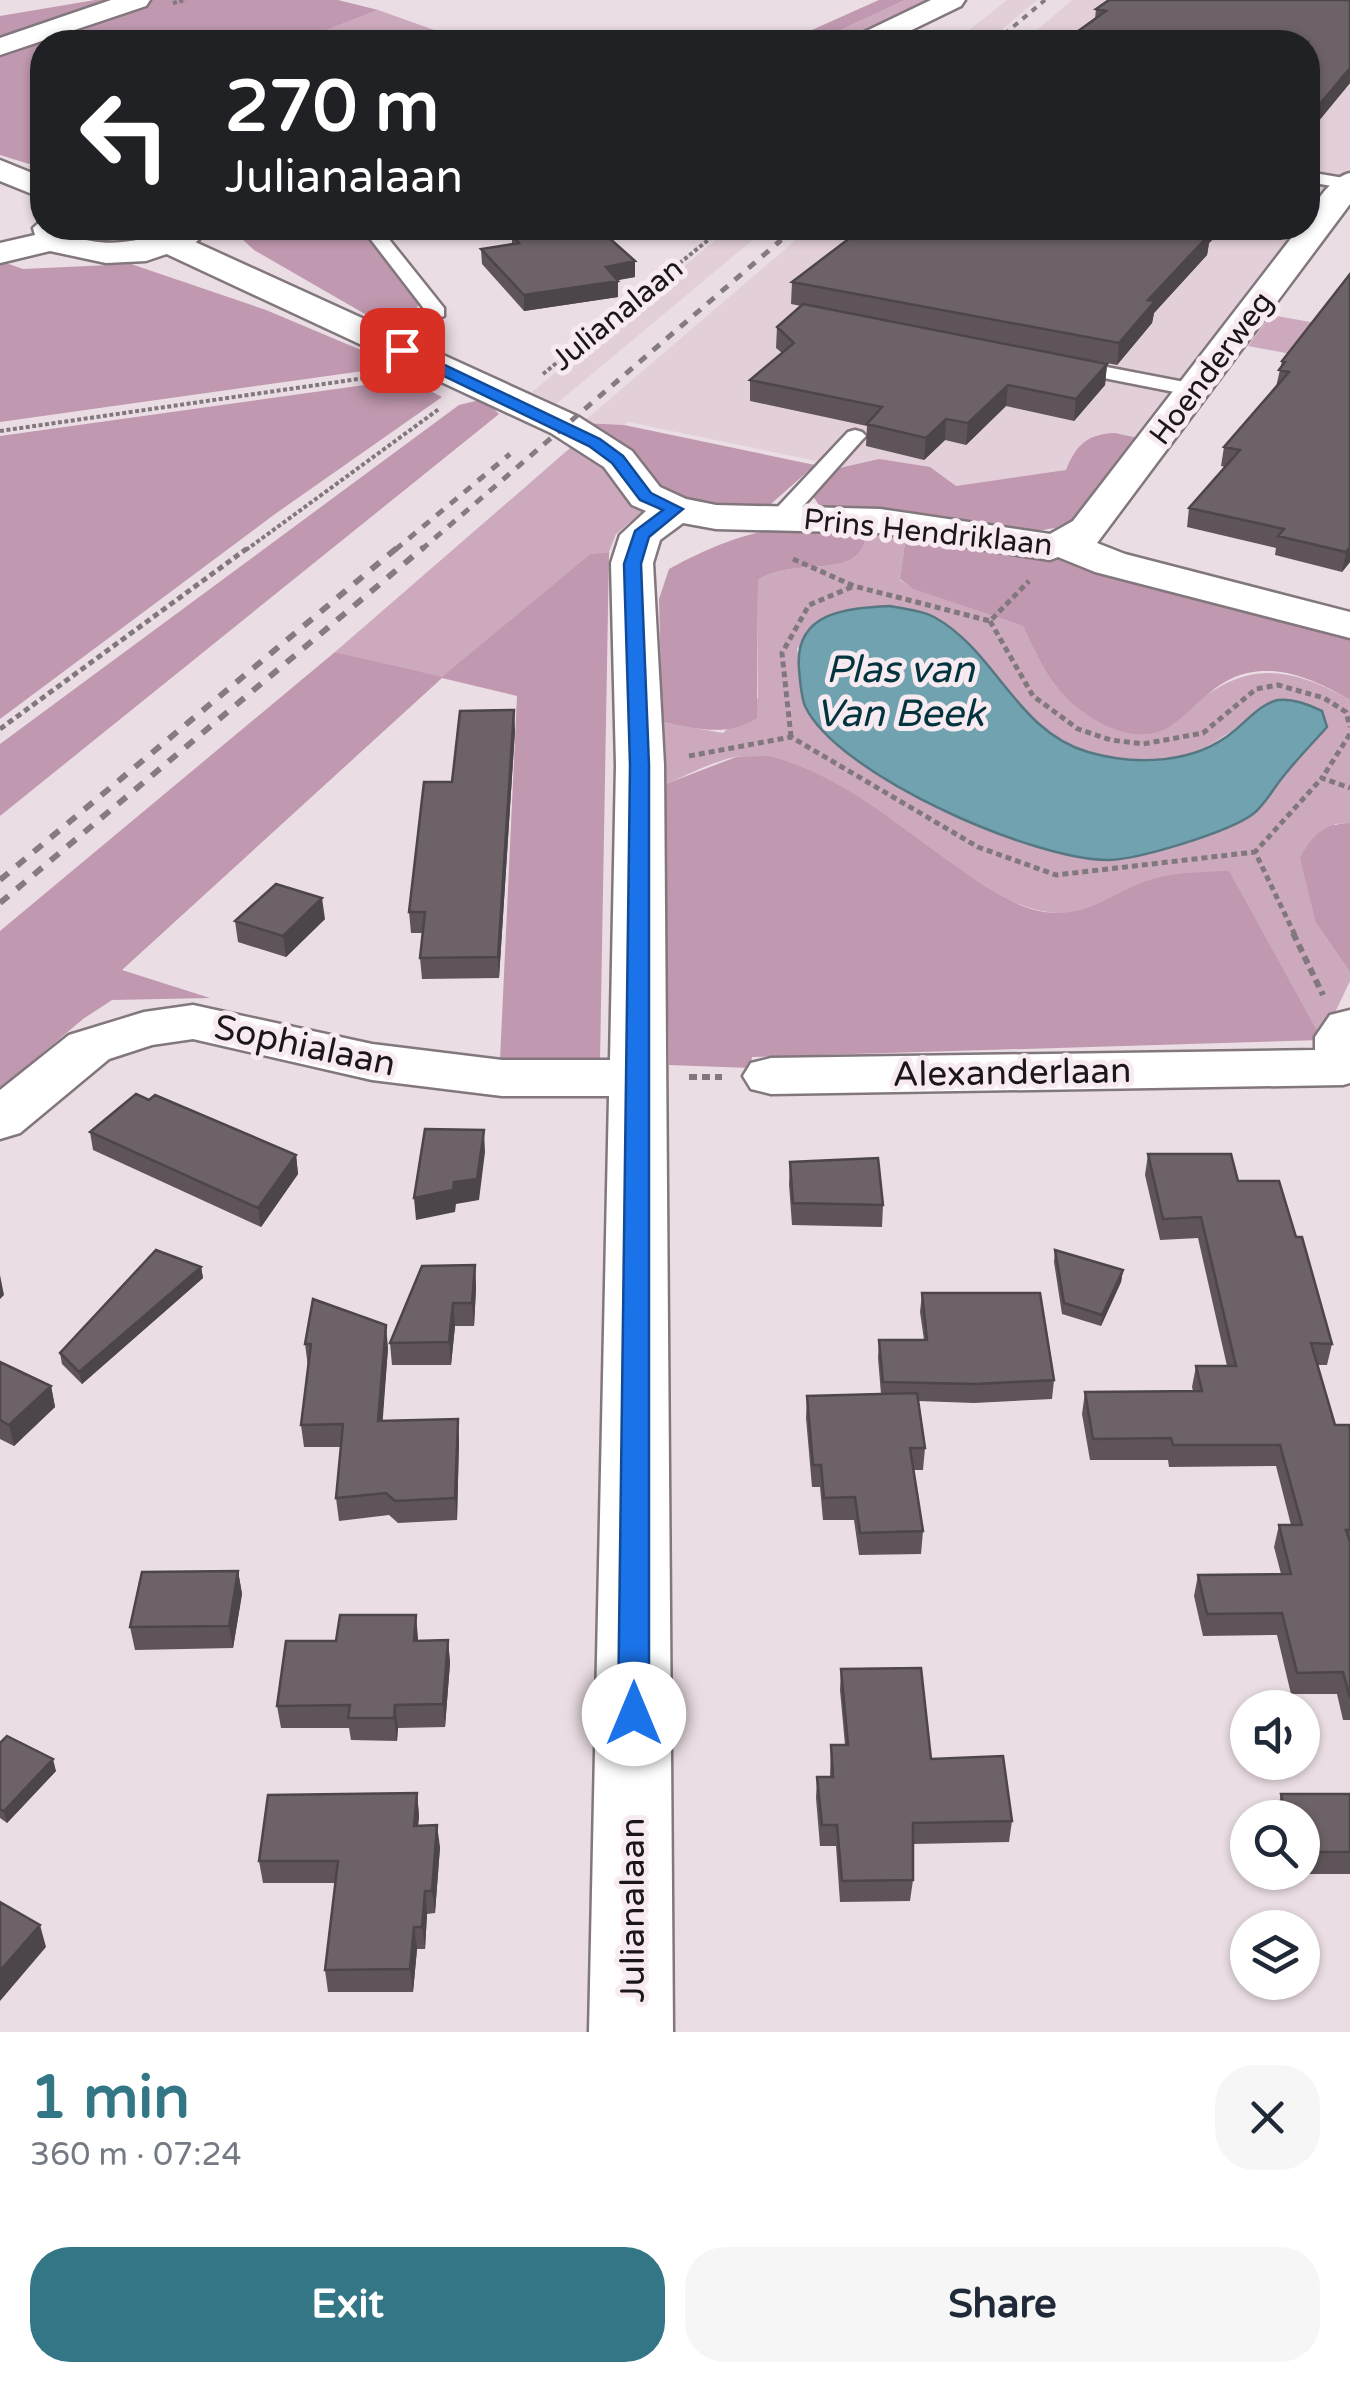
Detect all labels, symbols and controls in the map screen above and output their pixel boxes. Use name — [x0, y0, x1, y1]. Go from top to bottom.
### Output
text: 270 m — [225, 66, 439, 150]
icon: left — [60, 70, 190, 200]
text: Julianalaan — [225, 151, 463, 205]
street label: Julianalaan — [544, 250, 691, 379]
street label: Hoenderweg — [1142, 284, 1281, 452]
pin — [360, 308, 445, 393]
icon: arrive — [375, 323, 430, 378]
street label: Prins Hendriklaan — [801, 501, 1054, 564]
water label: Plas van Van Beek — [816, 647, 987, 737]
street label: Sophialaan — [210, 1006, 399, 1086]
street label: Alexanderlaan — [892, 1050, 1132, 1096]
position arrow — [582, 1662, 686, 1766]
map controls — [1230, 1690, 1320, 2000]
button: sound — [1230, 1690, 1320, 1780]
button: search — [1230, 1800, 1320, 1890]
street label: Julianalaan — [612, 1817, 654, 2003]
button: layers — [1230, 1910, 1320, 2000]
text: 1 min — [30, 2062, 190, 2134]
button: close — [1215, 2065, 1320, 2170]
text: 360 m · 07:24 — [30, 2136, 242, 2174]
button: Exit — [30, 2247, 665, 2362]
button: Share — [685, 2247, 1320, 2362]

